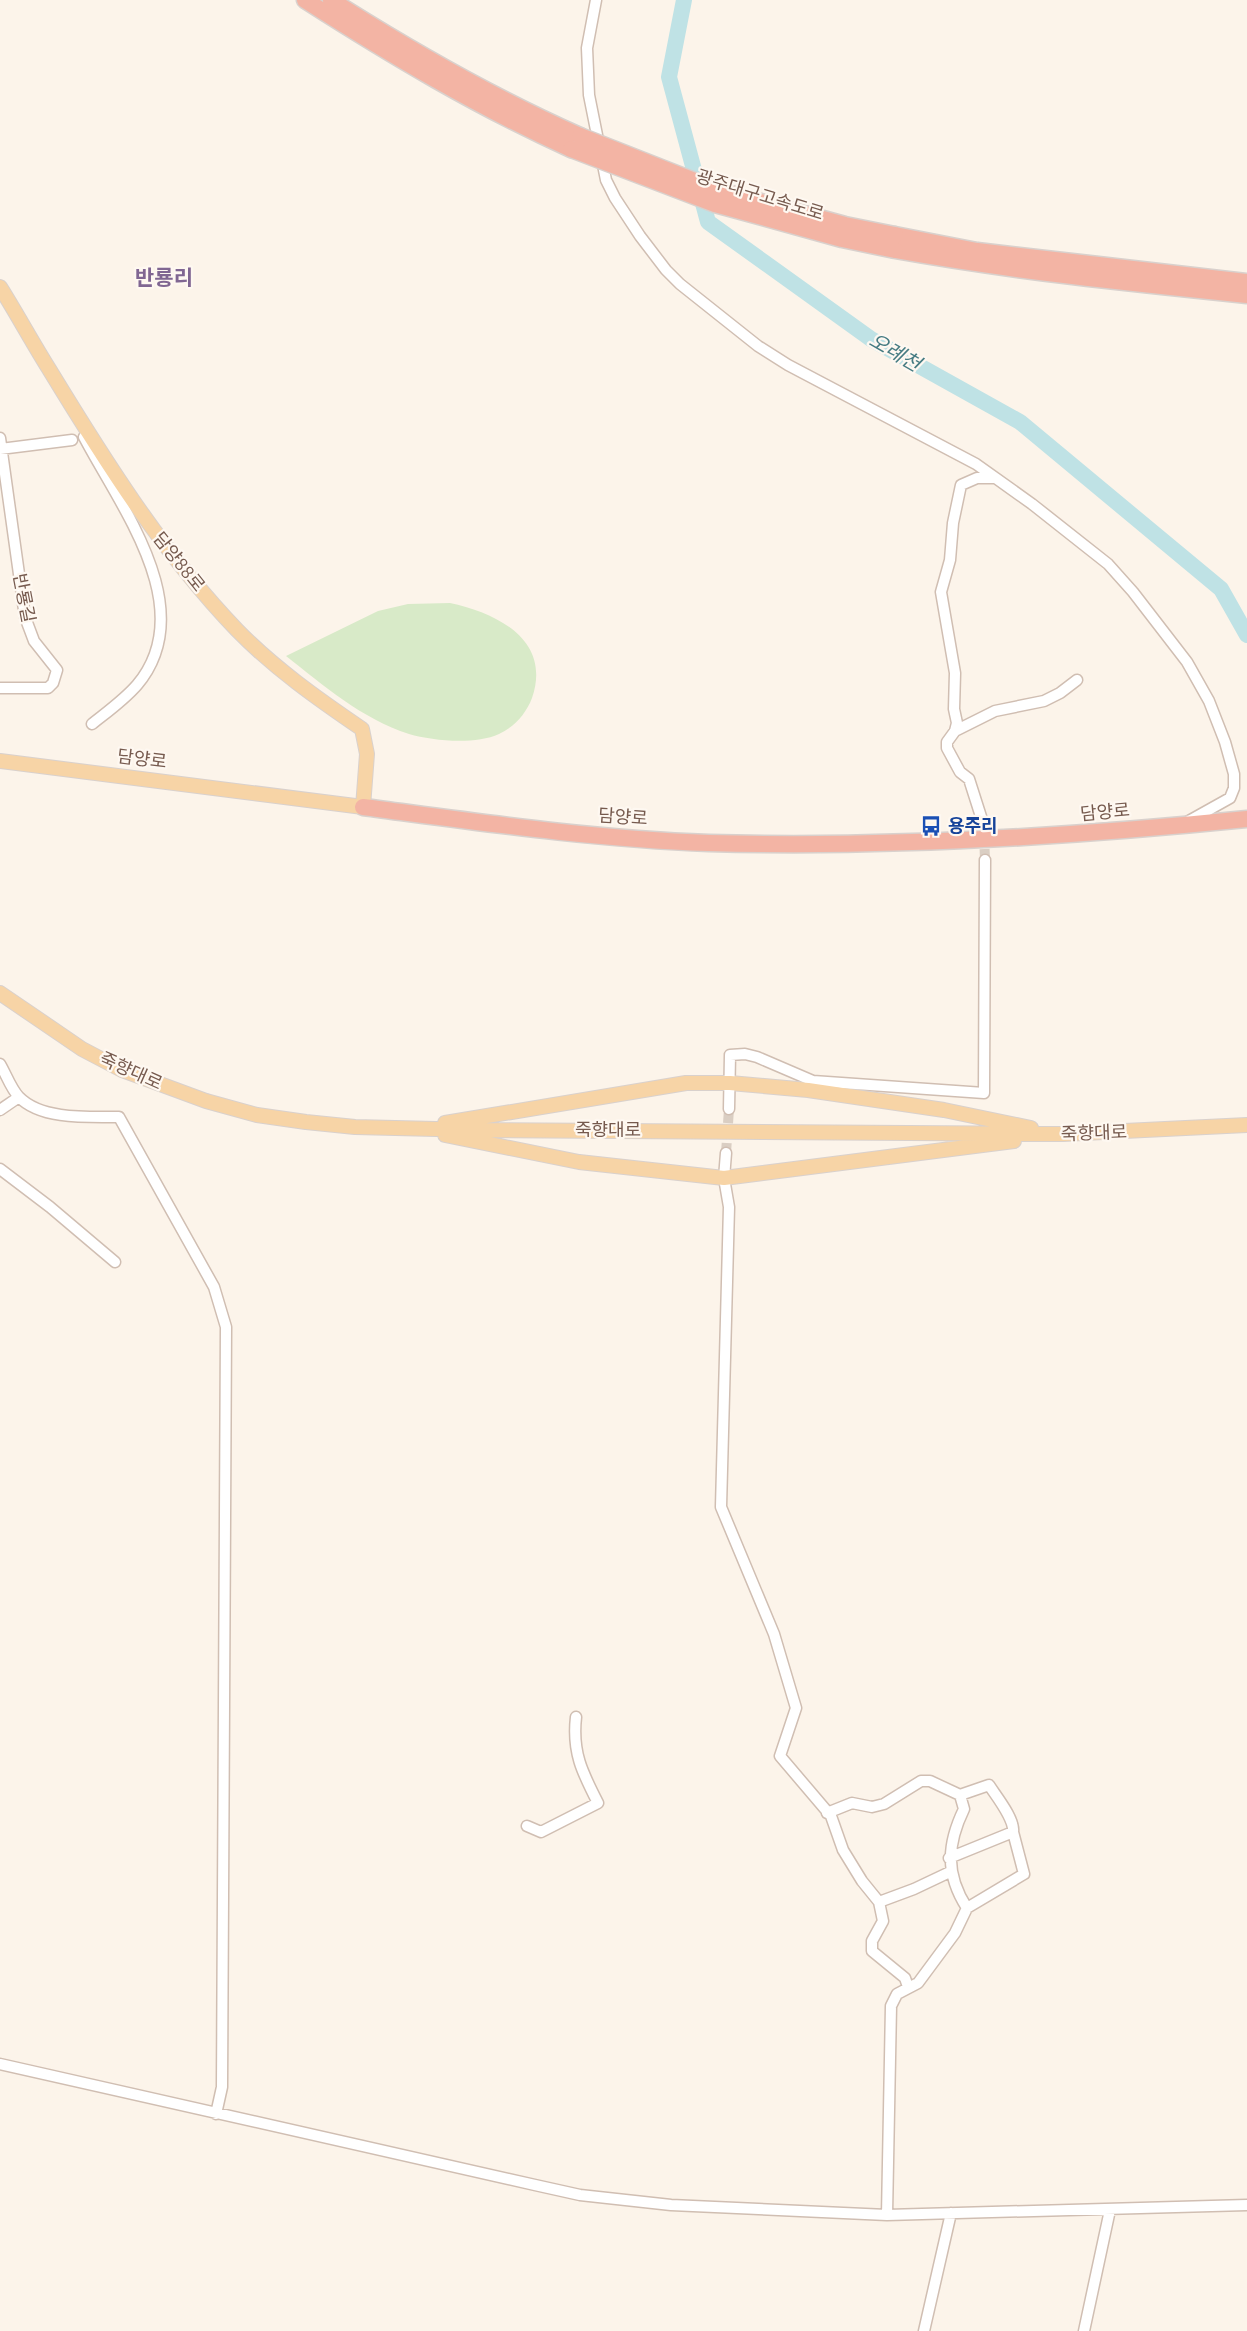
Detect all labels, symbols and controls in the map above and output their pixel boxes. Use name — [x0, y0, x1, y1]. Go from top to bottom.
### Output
street label: 광주대구고속도로 — [694, 165, 827, 223]
district label: 반룡리 — [135, 265, 193, 289]
water label: 오례천 — [866, 328, 927, 377]
street label: 담양88로 — [150, 528, 210, 595]
street label: 반룡길 — [10, 572, 40, 624]
street label: 담양로 — [116, 745, 168, 771]
street label: 담양로 — [1079, 799, 1131, 823]
street label: 담양로 — [598, 804, 649, 828]
bus stop icon: 용주리 — [919, 814, 943, 838]
place label: 용주리 — [948, 815, 998, 835]
street label: 죽향대로 — [97, 1047, 166, 1093]
street label: 죽향대로 — [575, 1119, 641, 1139]
street label: 죽향대로 — [1061, 1121, 1127, 1143]

